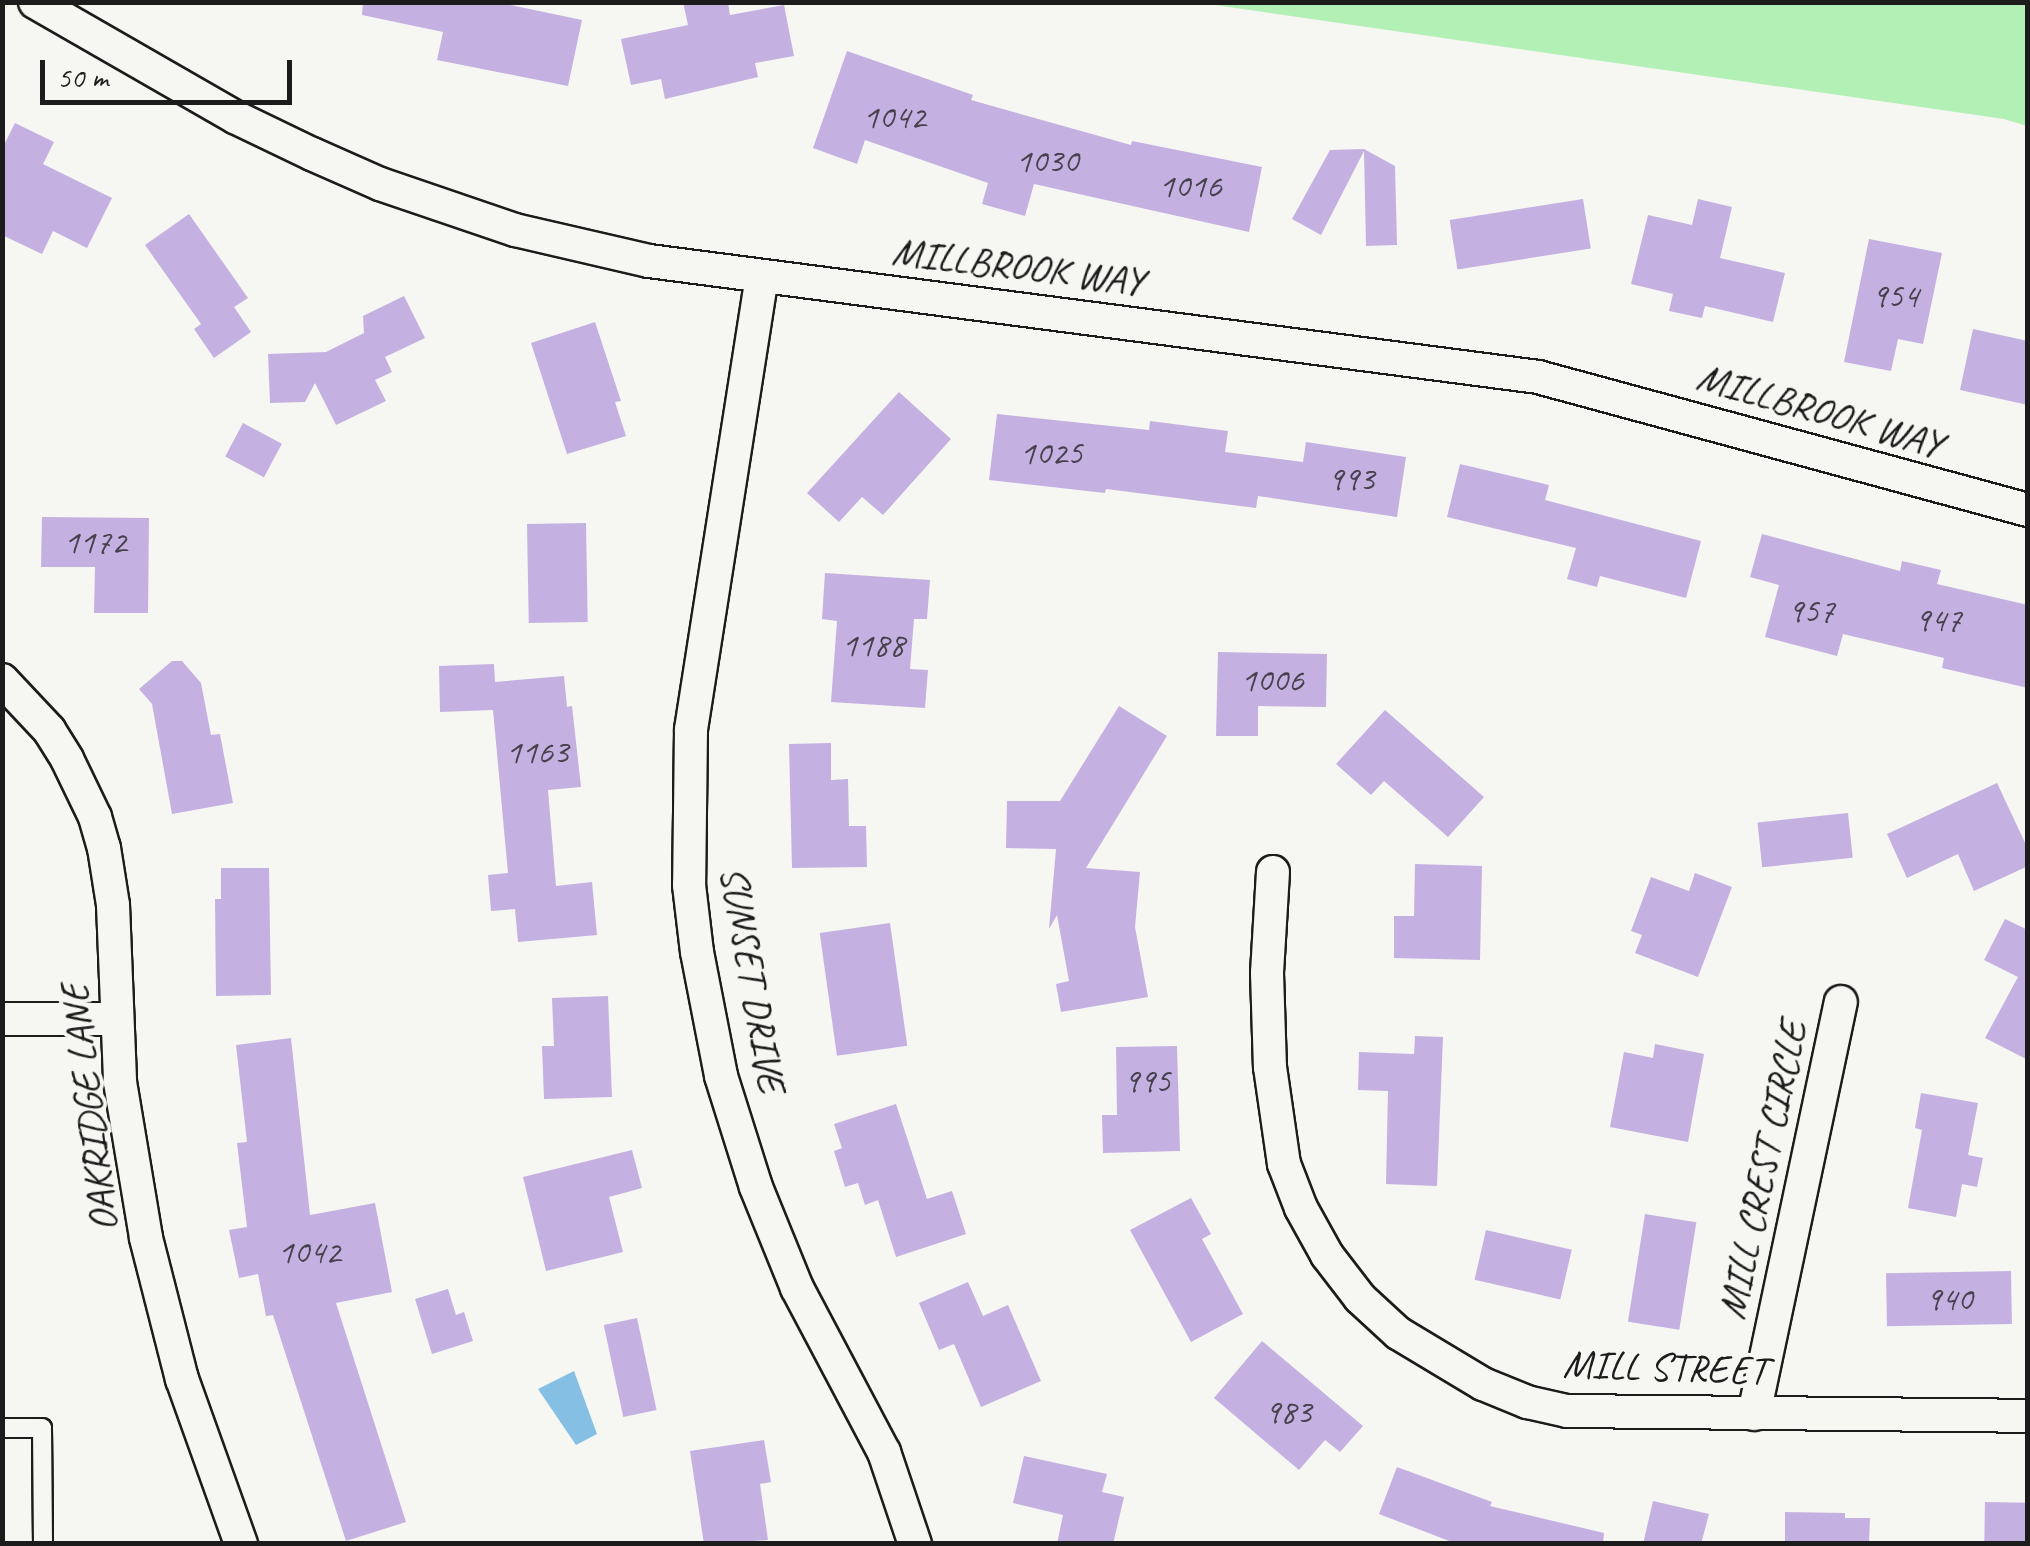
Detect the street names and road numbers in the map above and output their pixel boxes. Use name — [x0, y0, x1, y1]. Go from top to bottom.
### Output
street label: MILLBROOK WAY — [890, 227, 1146, 305]
street label: MILLBROOK WAY — [1692, 352, 1948, 468]
street label: SUNSET DRIVE — [709, 862, 797, 1096]
street label: OAKRIDGE LANE — [50, 981, 128, 1235]
street label: MILL CREST CIRCLE — [1707, 1016, 1817, 1324]
street label: MILL STREET — [1562, 1339, 1768, 1395]

